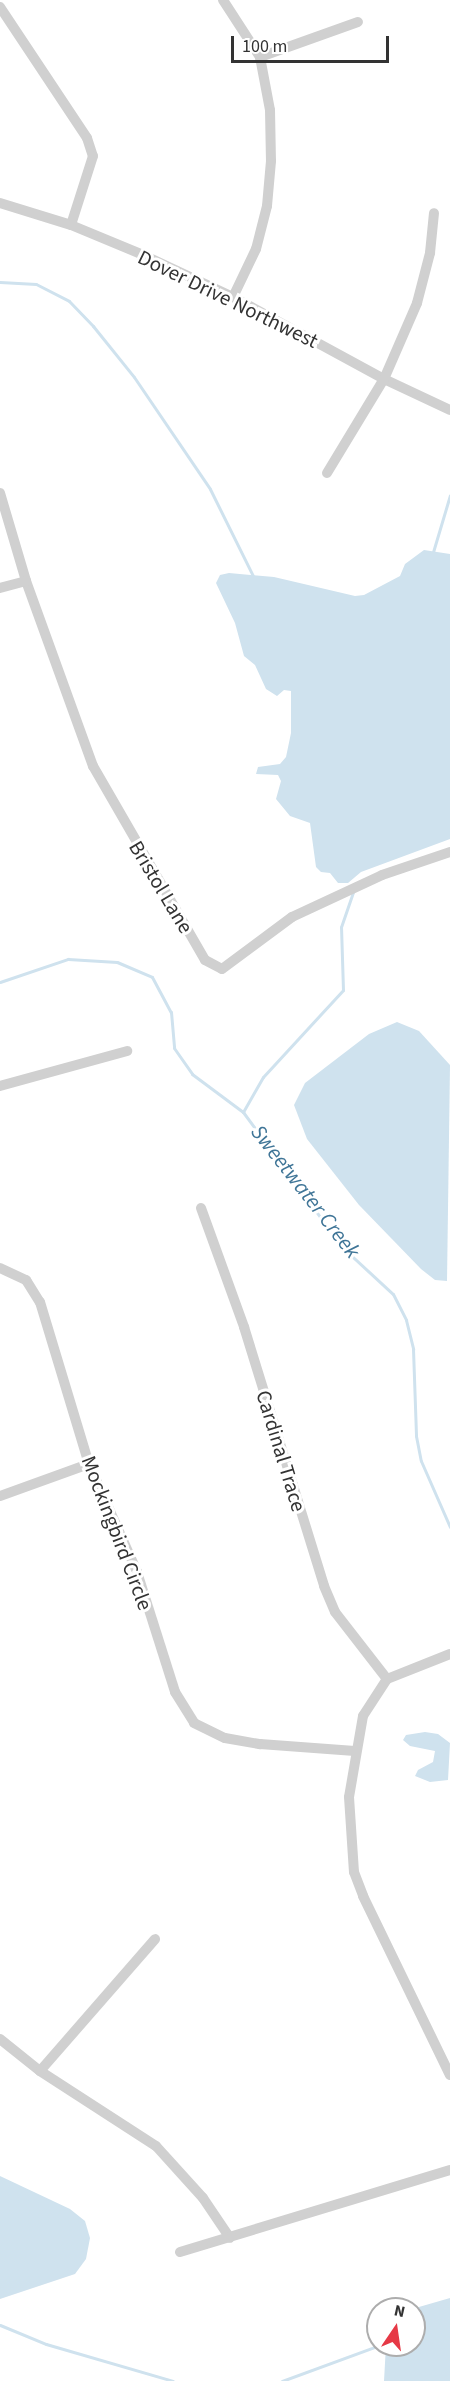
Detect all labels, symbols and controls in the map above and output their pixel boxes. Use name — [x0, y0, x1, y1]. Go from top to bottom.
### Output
scale bar — [234, 24, 392, 62]
text: 100 m — [242, 34, 287, 59]
street label: Dover Drive Northwest — [134, 244, 322, 354]
street label: Bristol Lane — [124, 836, 198, 938]
water label: Sweetwater Creek — [245, 1120, 365, 1264]
street label: Cardinal Trace — [251, 1387, 311, 1515]
street label: Mockingbird Circle — [76, 1452, 158, 1614]
north arrow — [366, 2297, 426, 2357]
text: N — [392, 2299, 407, 2323]

